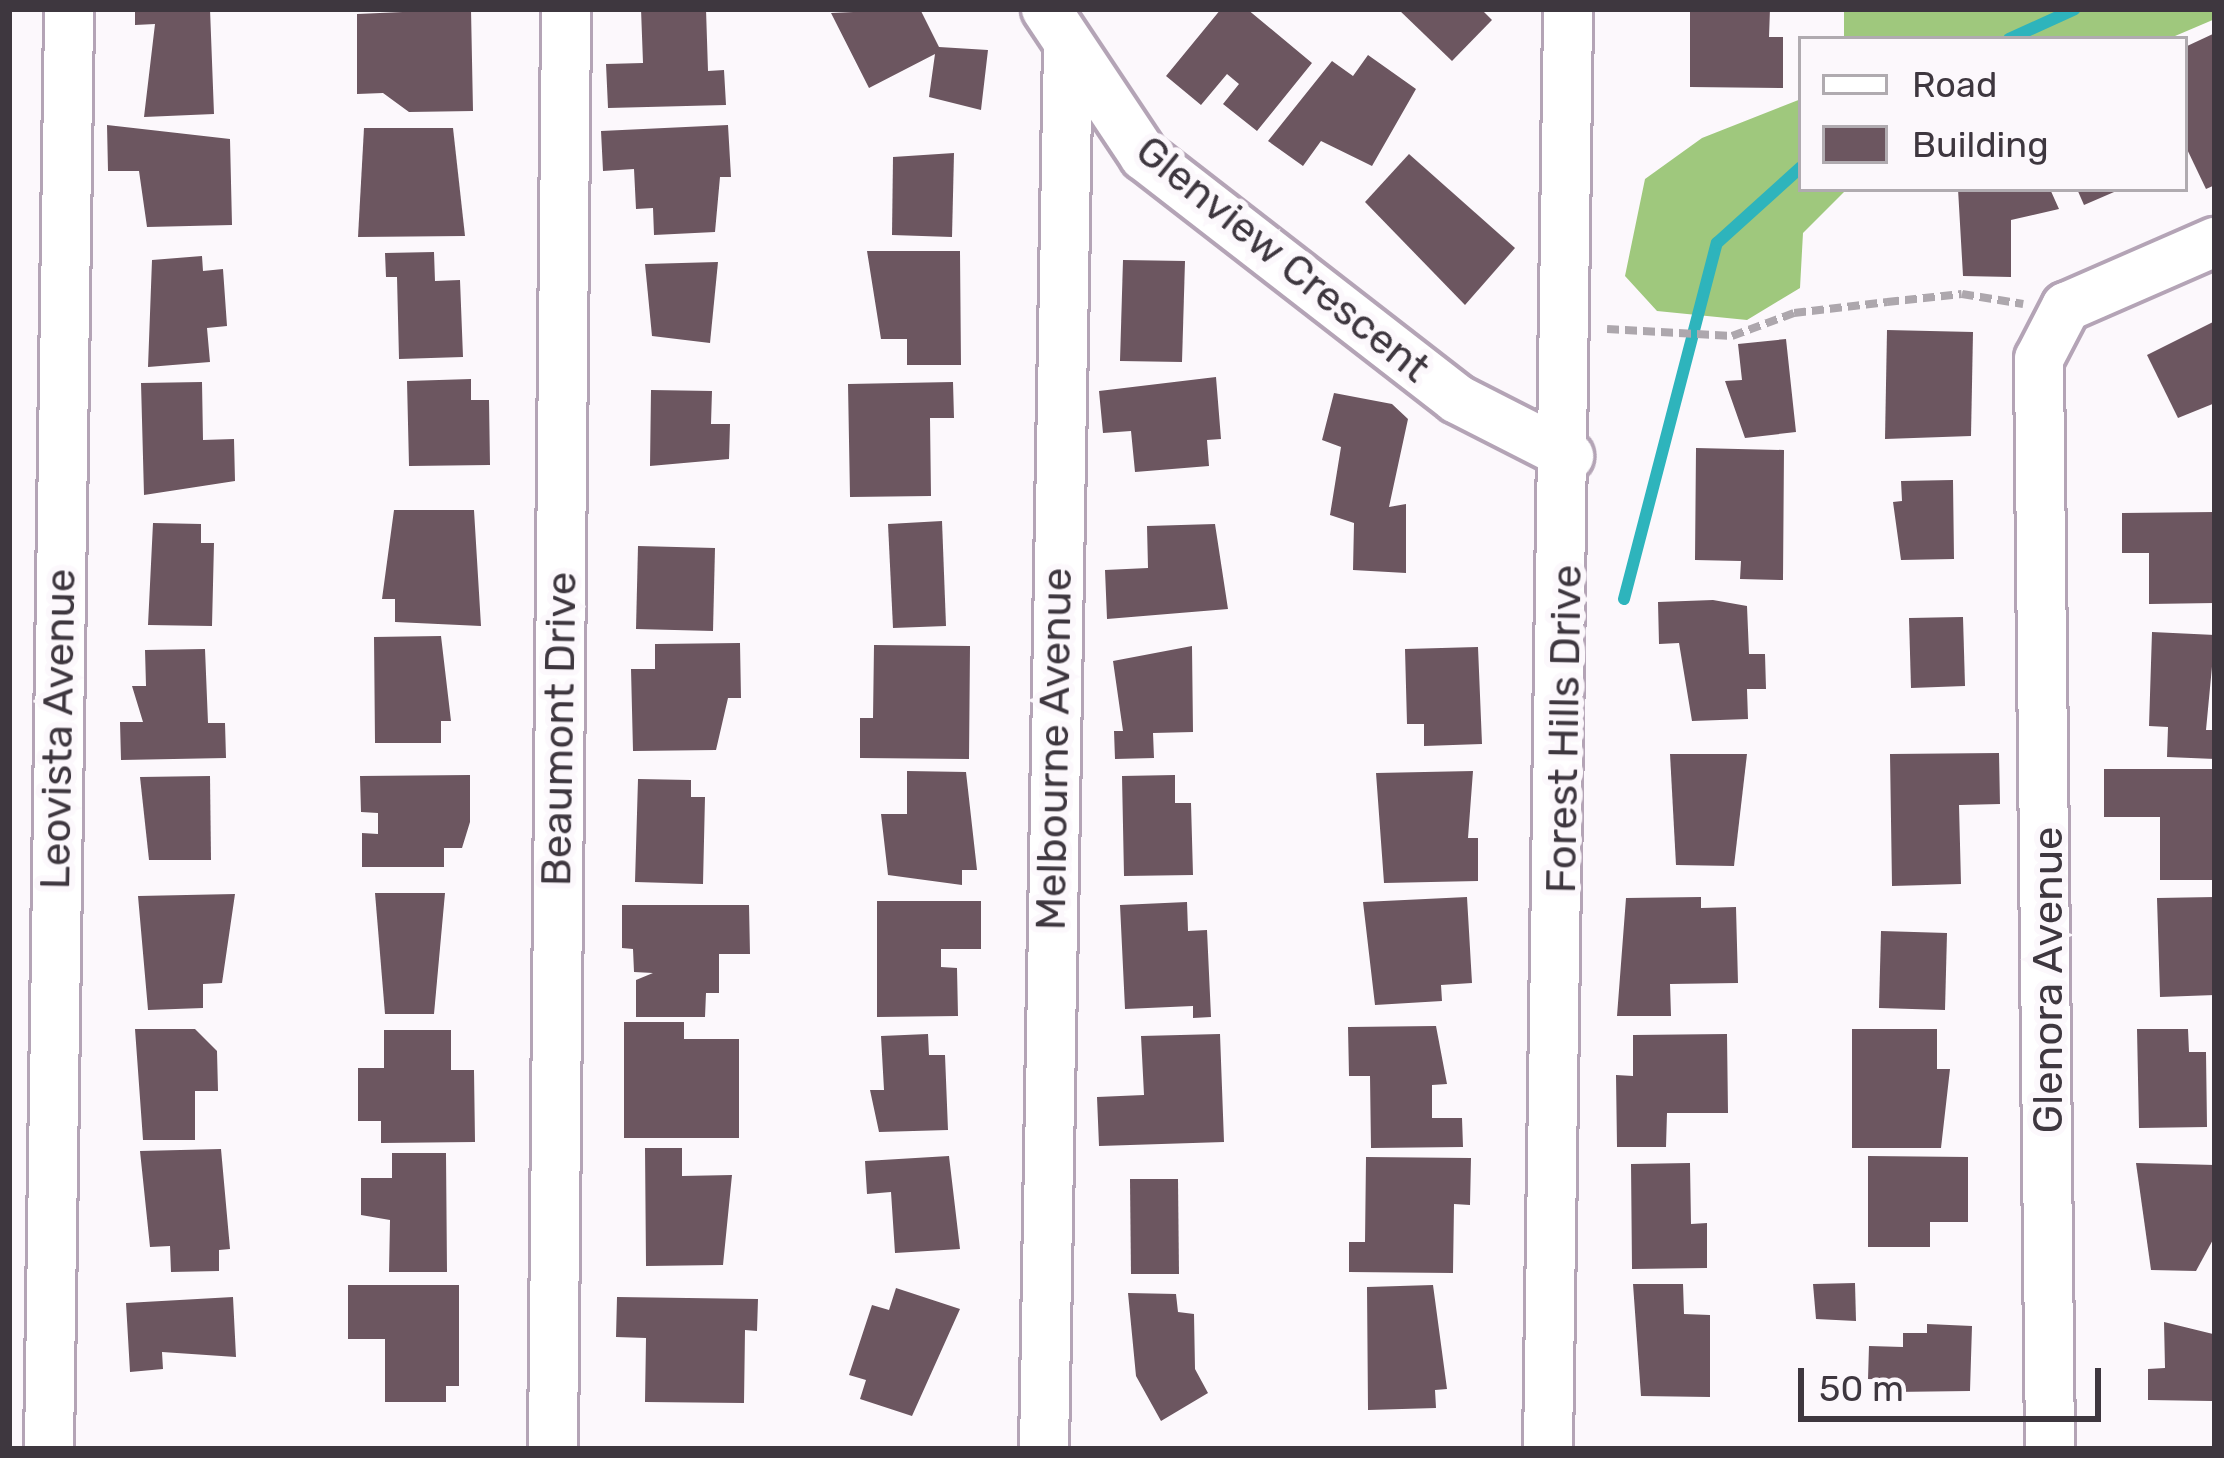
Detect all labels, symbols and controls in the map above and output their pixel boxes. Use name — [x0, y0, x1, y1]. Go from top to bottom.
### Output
legend — [1798, 36, 2188, 192]
text: Road — [1912, 63, 1997, 106]
text: Building — [1912, 123, 2049, 166]
street label: Glenview Crescent — [1126, 125, 1440, 393]
street label: Forest Hills Drive — [1536, 564, 1592, 894]
street label: Melbourne Avenue — [1026, 567, 1082, 931]
street label: Leovista Avenue — [30, 568, 86, 890]
street label: Beaumont Drive — [531, 571, 587, 887]
street label: Glenora Avenue — [2023, 826, 2073, 1134]
scale bar — [1804, 1344, 2107, 1418]
text: 50 m — [1819, 1367, 1904, 1410]

